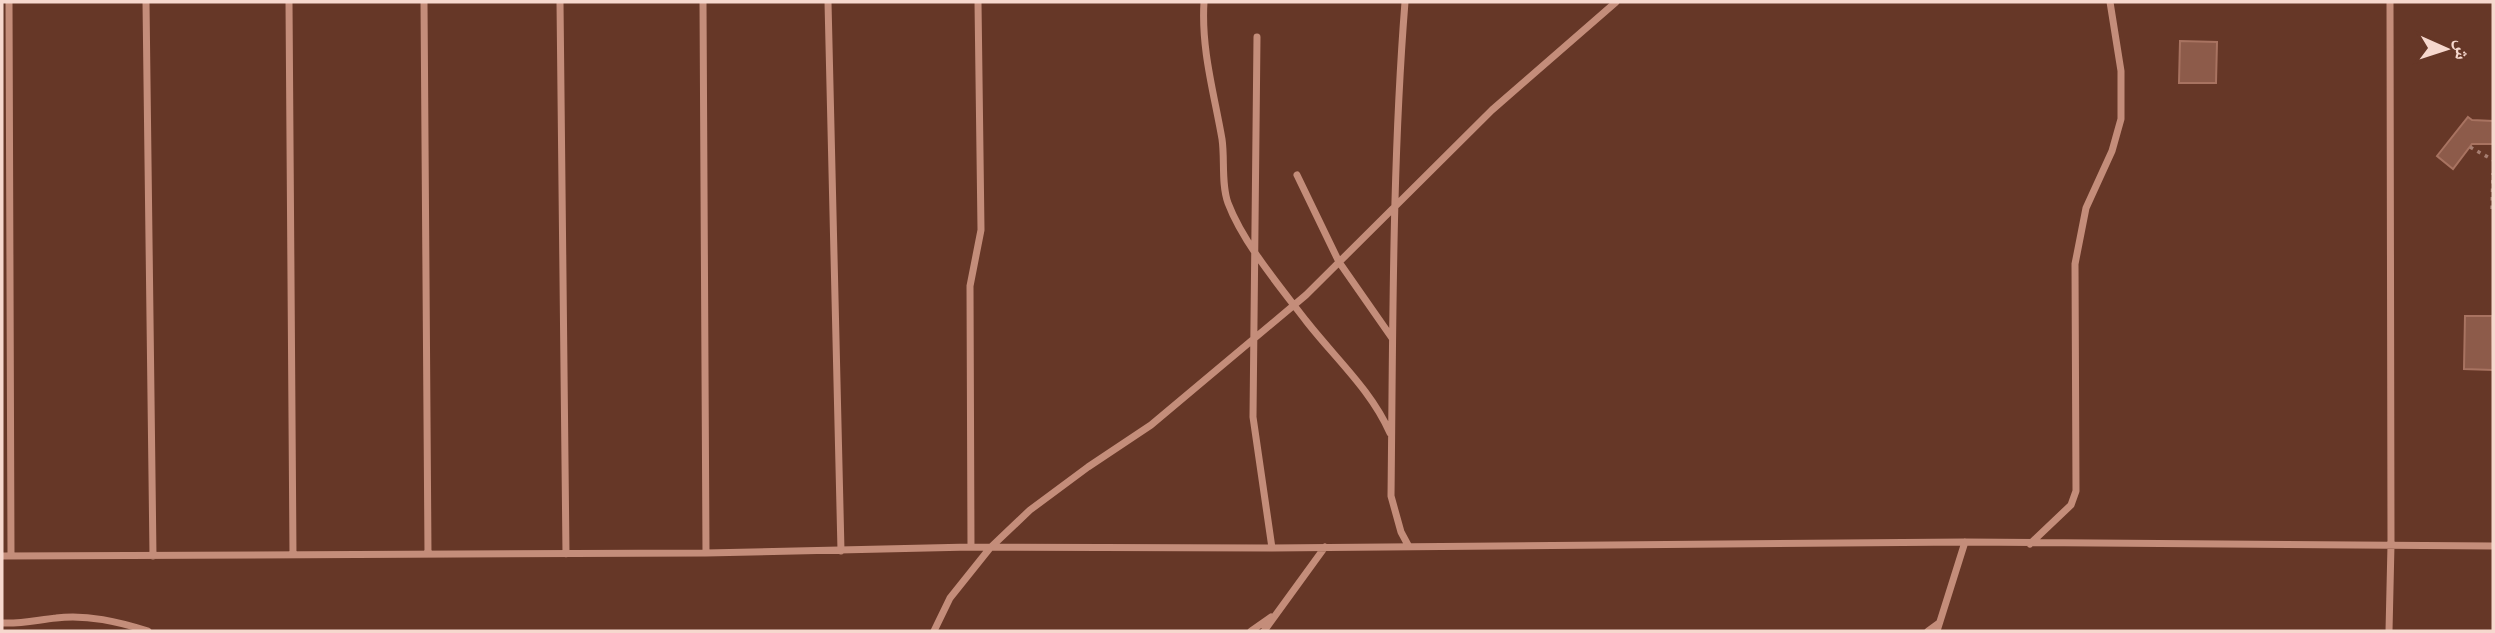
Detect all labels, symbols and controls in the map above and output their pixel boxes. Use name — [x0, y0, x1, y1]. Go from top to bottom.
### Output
north arrow — [2411, 14, 2481, 84]
text: ش — [2450, 39, 2473, 60]

